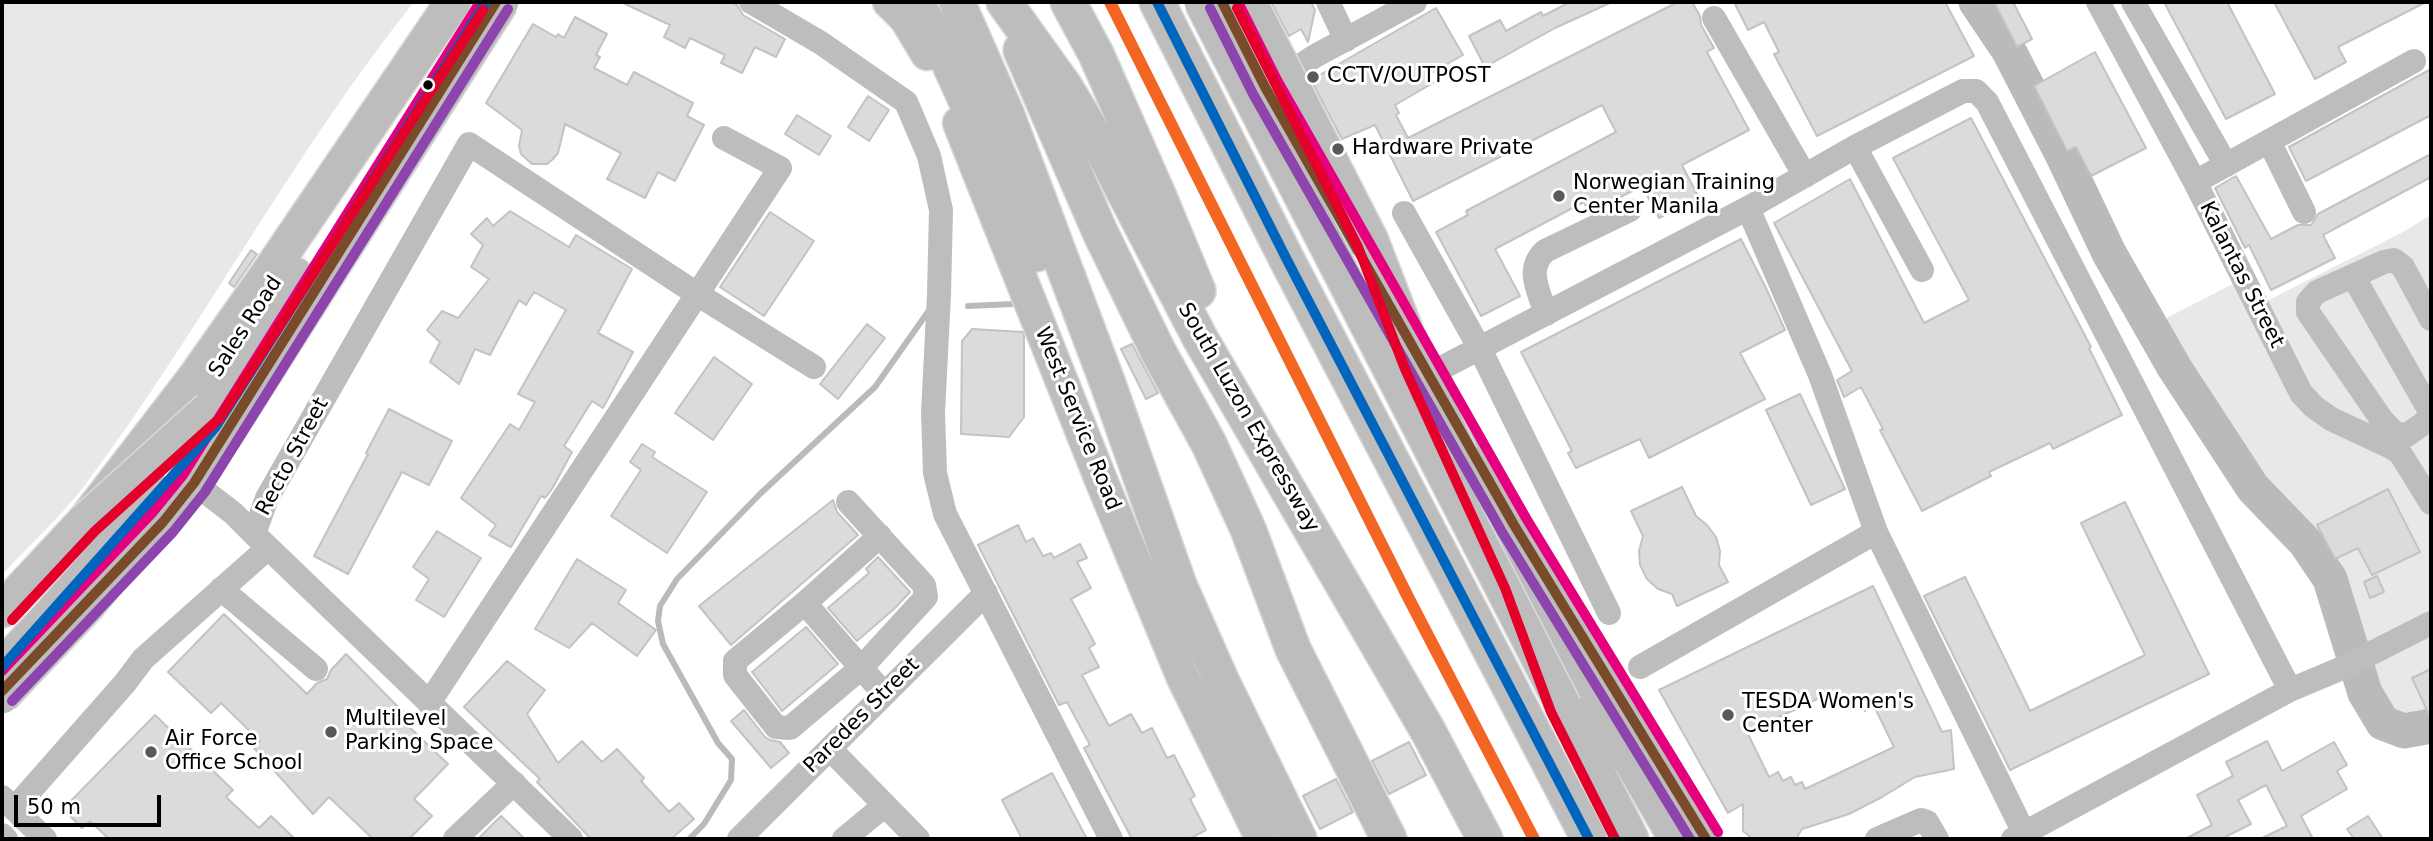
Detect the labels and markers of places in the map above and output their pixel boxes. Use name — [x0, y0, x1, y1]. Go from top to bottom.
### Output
place label: CCTV/OUTPOST — [1327, 64, 1491, 90]
marker: CCTV/OUTPOST — [1305, 69, 1321, 85]
unlabelled marker — [421, 78, 435, 92]
place label: Hardware Private — [1352, 136, 1533, 162]
marker: Hardware Private — [1330, 141, 1346, 157]
place label: Norwegian Training Center Manila — [1573, 171, 1775, 221]
marker: Norwegian Training Center Manila — [1551, 188, 1567, 204]
place label: TESDA Women's Center — [1742, 690, 1914, 740]
place label: Multilevel Parking Space — [345, 707, 494, 757]
marker: TESDA Women's Center — [1720, 707, 1736, 723]
marker: Multilevel Parking Space — [323, 724, 339, 740]
place label: Air Force Office School — [165, 727, 303, 777]
marker: Air Force Office School — [143, 744, 159, 760]

